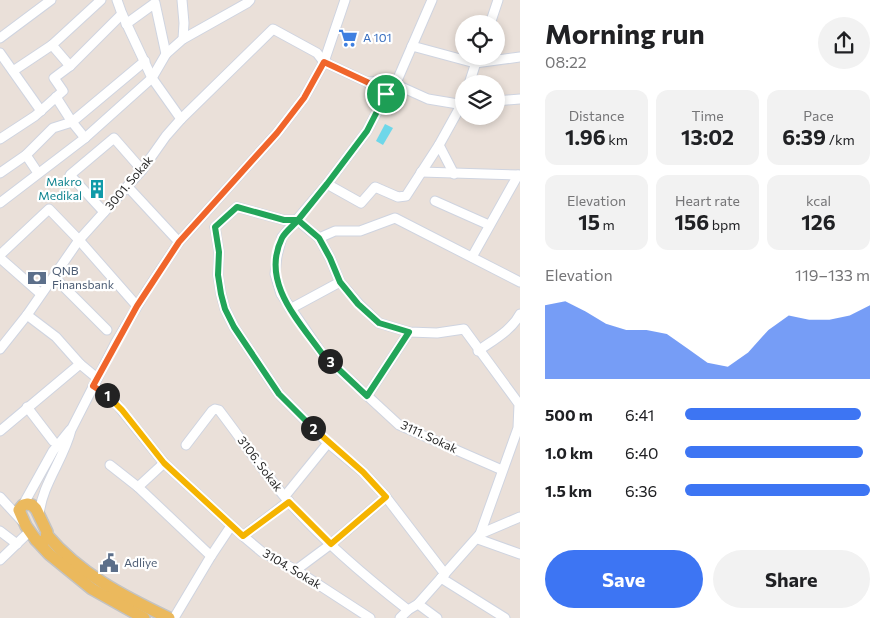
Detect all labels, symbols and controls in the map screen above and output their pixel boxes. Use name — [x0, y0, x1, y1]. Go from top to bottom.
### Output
map controls — [455, 15, 505, 125]
button: locate — [455, 15, 505, 65]
text: Morning run — [545, 16, 705, 50]
button: share — [818, 17, 870, 69]
supermarket icon: A 101 — [337, 27, 359, 49]
place label: A 101 — [363, 30, 392, 44]
text: 08:22 — [545, 52, 587, 71]
pin — [365, 73, 407, 115]
button: layers — [455, 75, 505, 125]
icon: arrive — [372, 80, 400, 108]
text: Distance — [569, 107, 624, 124]
text: Time — [691, 107, 724, 124]
text: Pace — [803, 107, 834, 124]
text: 1.96 — [565, 124, 606, 149]
text: 13:02 — [681, 124, 734, 149]
text: 6:39 — [782, 124, 826, 149]
text: km — [606, 131, 628, 148]
text: /km — [826, 131, 855, 148]
street label: 3001. Sokak — [102, 152, 155, 212]
place label: Makro Medikal — [38, 174, 82, 202]
building icon: Makro Medikal — [86, 178, 108, 200]
text: Elevation — [567, 192, 626, 209]
text: Heart rate — [675, 192, 740, 209]
text: kcal — [806, 192, 831, 209]
text: 15 — [578, 209, 600, 234]
text: 156 — [674, 209, 709, 234]
text: 126 — [801, 209, 836, 234]
text: m — [600, 216, 615, 233]
text: bpm — [709, 216, 741, 233]
place label: QNB Finansbank — [52, 263, 115, 291]
text: Elevation — [545, 265, 613, 284]
text: 119–133 m — [795, 265, 870, 284]
bank icon: QNB Finansbank — [26, 267, 48, 289]
pin: 3 — [318, 348, 342, 374]
text: 3 — [326, 353, 335, 370]
pin: 1 — [94, 382, 120, 408]
text: 1 — [104, 387, 111, 404]
text: 500 m — [545, 405, 593, 424]
text: 6:41 — [625, 405, 654, 424]
pin: 2 — [300, 416, 326, 440]
street label: 3111. Sokak — [399, 417, 460, 456]
text: 2 — [310, 420, 317, 437]
street label: 3106. Sokak — [235, 433, 286, 494]
text: 1.0 km — [545, 443, 593, 462]
text: 6:40 — [625, 443, 659, 462]
text: 1.5 km — [545, 481, 592, 500]
text: 6:36 — [625, 481, 657, 500]
street label: 3104. Sokak — [261, 545, 325, 591]
button: Save — [545, 550, 703, 608]
button: Share — [713, 550, 870, 608]
public building icon: Adliye — [98, 552, 120, 574]
place label: Adliye — [124, 555, 157, 569]

